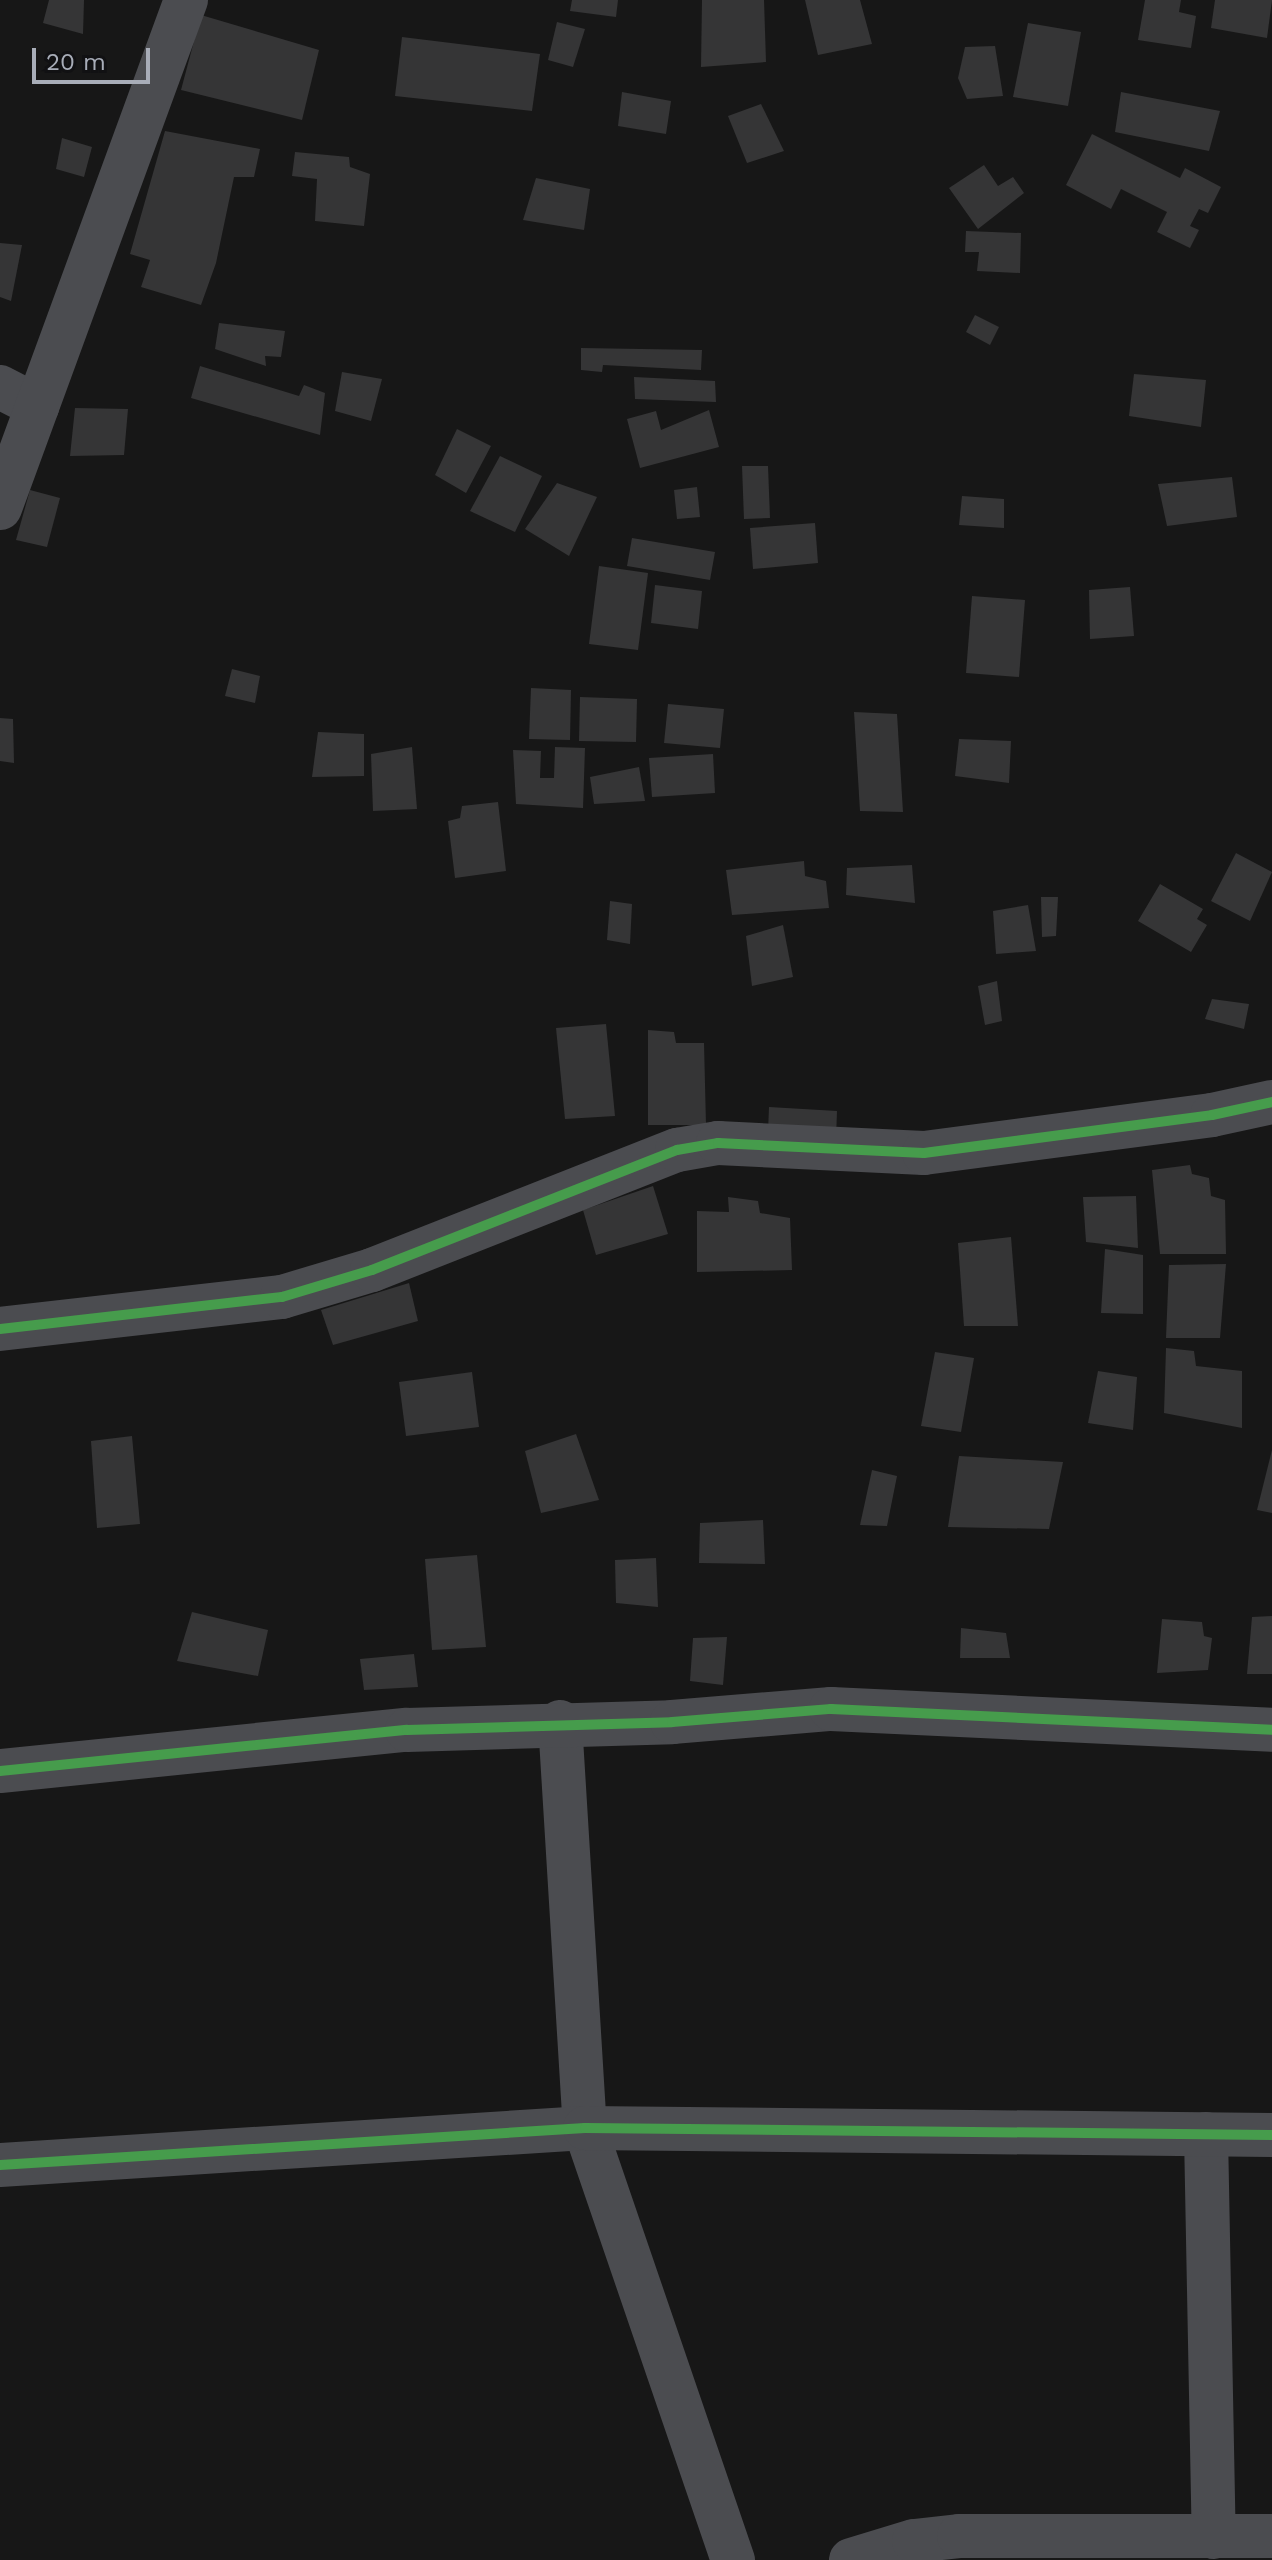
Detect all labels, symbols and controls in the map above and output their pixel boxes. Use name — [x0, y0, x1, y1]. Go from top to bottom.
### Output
scale bar — [36, 32, 154, 82]
text: 20 m — [46, 48, 106, 76]

